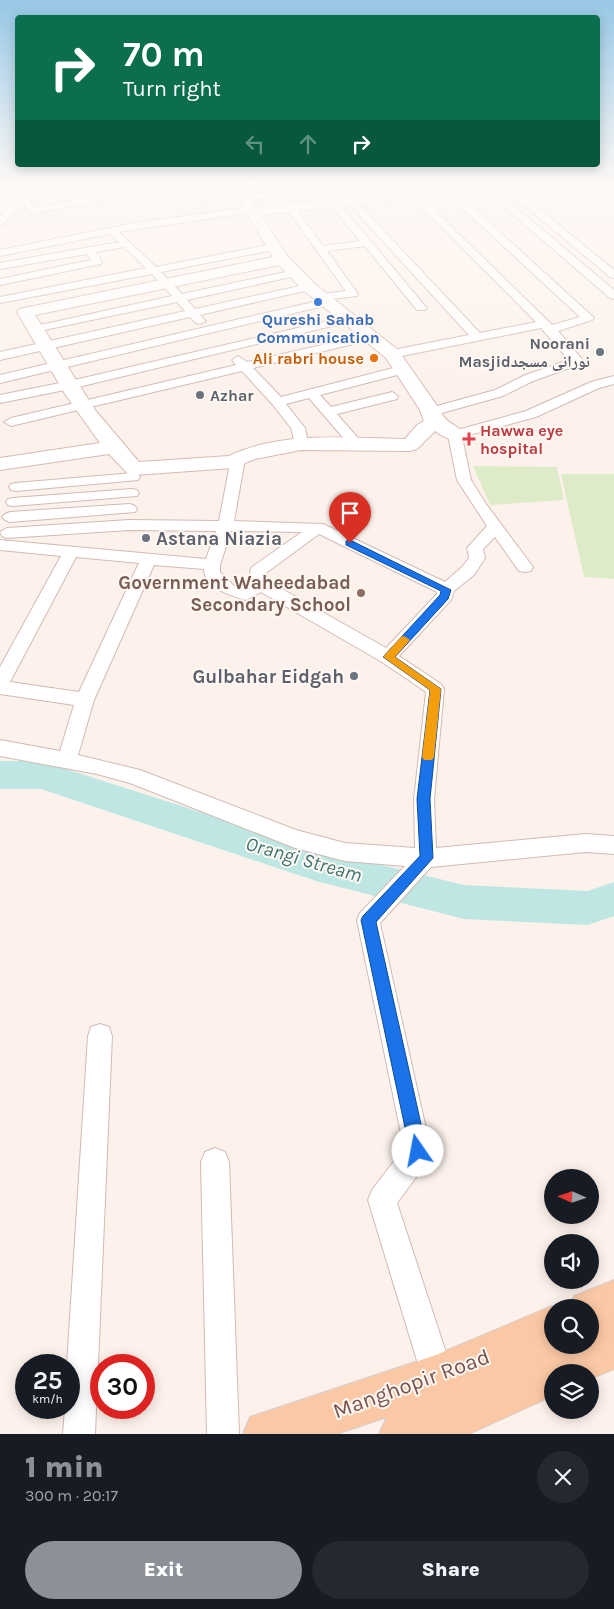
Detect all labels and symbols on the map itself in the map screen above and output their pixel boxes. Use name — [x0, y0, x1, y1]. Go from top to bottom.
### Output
marker: Qureshi Sahab Communication — [312, 296, 324, 308]
place label: Qureshi Sahab Communication — [256, 310, 380, 347]
place label: Noorani Masjidنورانی مسجد — [459, 334, 590, 371]
marker: Noorani Masjidنورانی مسجد — [594, 346, 606, 358]
place label: Ali rabri house — [253, 349, 364, 368]
marker: Ali rabri house — [368, 352, 380, 364]
place label: Azhar — [210, 386, 254, 405]
marker: Azhar — [194, 389, 206, 401]
place label: Hawwa eye hospital — [480, 421, 563, 458]
marker: Hawwa eye hospital — [462, 432, 476, 446]
pin — [329, 492, 371, 543]
place label: Astana Niazia — [156, 528, 282, 550]
marker: Astana Niazia — [140, 532, 152, 544]
place label: Government Waheedabad Secondary School — [118, 572, 351, 616]
marker: Government Waheedabad Secondary School — [355, 587, 367, 599]
place label: Gulbahar Eidgah — [192, 666, 344, 688]
marker: Gulbahar Eidgah — [348, 670, 360, 682]
water label: Orangi Stream — [243, 832, 365, 887]
position arrow — [391, 1124, 443, 1176]
north arrow — [544, 1169, 599, 1224]
street label: Manghopir Road — [329, 1344, 493, 1424]
speed limit sign: 30 — [90, 1354, 155, 1419]

